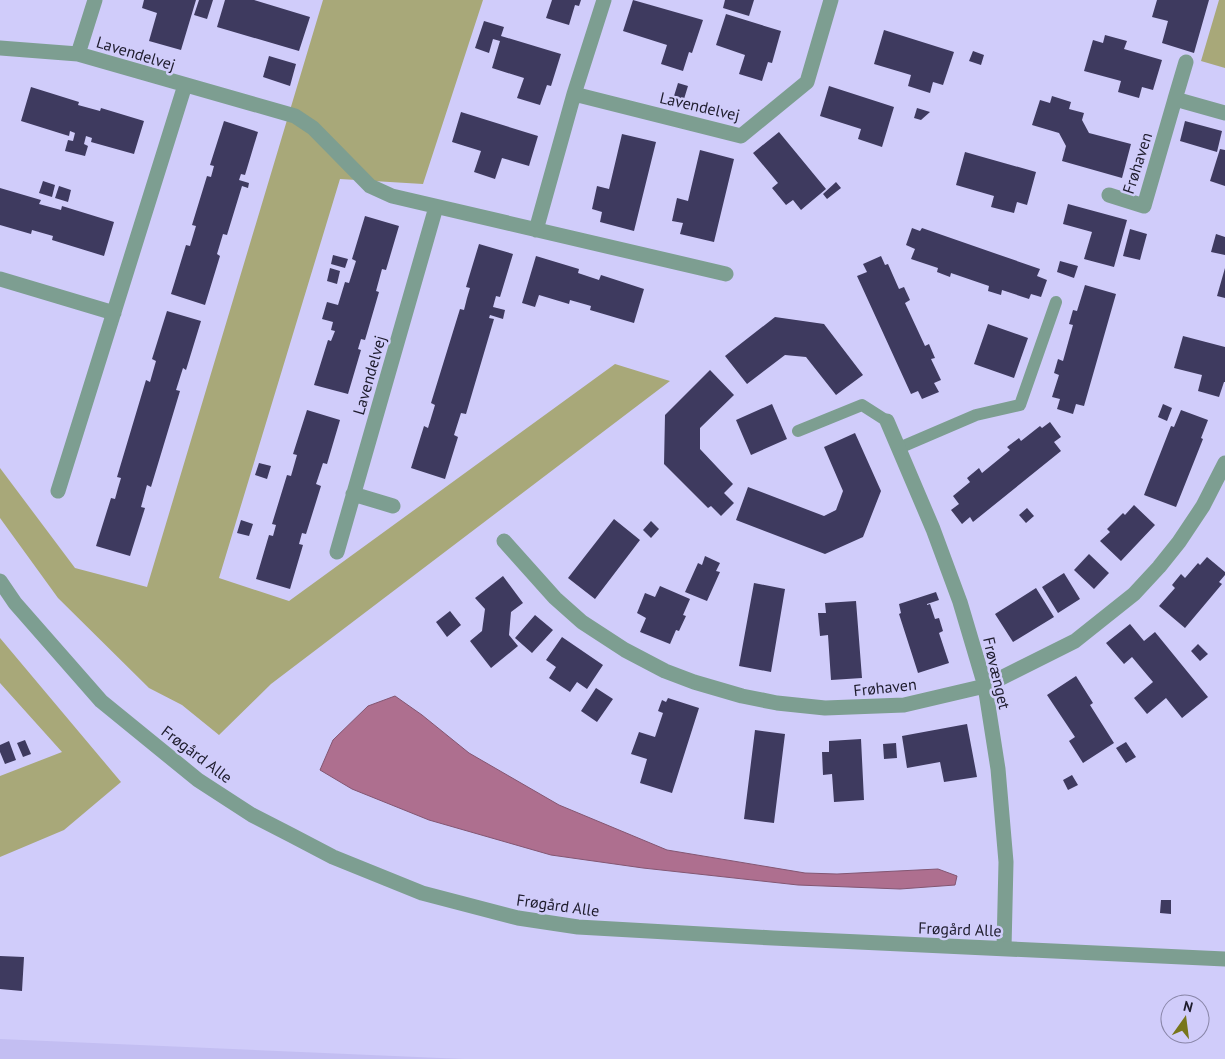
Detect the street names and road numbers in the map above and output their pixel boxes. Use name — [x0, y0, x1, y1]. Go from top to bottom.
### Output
street label: Lavendelvej — [94, 31, 178, 75]
street label: Lavendelvej — [658, 87, 742, 125]
street label: Frøhaven — [1118, 130, 1156, 196]
street label: Lavendelvej — [348, 333, 390, 417]
street label: Frøvænget — [979, 635, 1015, 712]
street label: Frøhaven — [852, 674, 918, 700]
street label: Frøgård Alle — [158, 721, 236, 787]
street label: Frøgård Alle — [515, 889, 601, 921]
street label: Frøgård Alle — [918, 918, 1002, 940]

